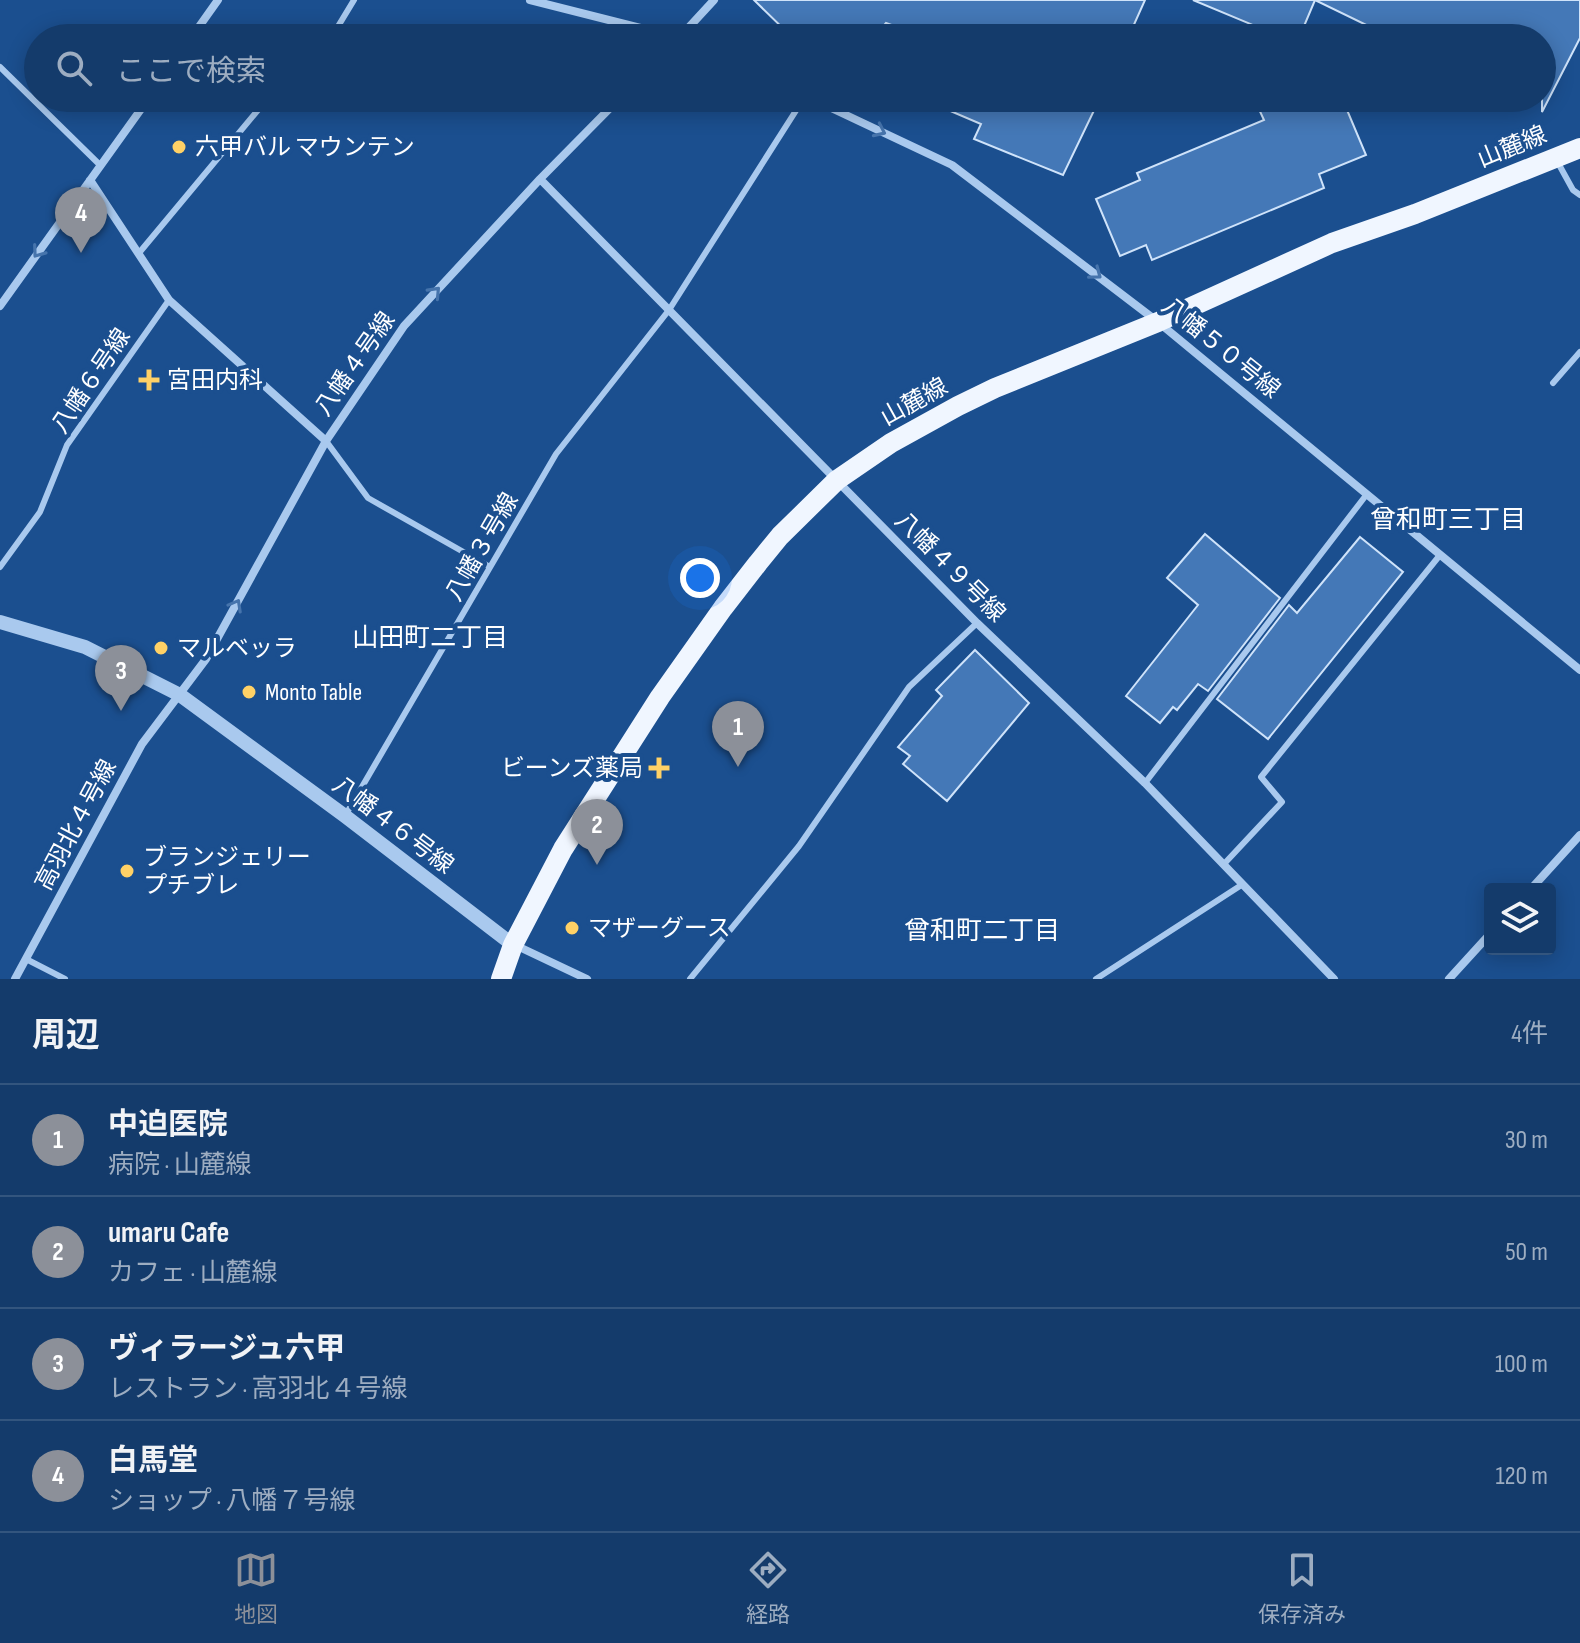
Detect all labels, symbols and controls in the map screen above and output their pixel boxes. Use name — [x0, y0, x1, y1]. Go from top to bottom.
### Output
search box — [24, 24, 1556, 112]
icon: search — [52, 46, 96, 90]
text: ここで検索 — [116, 54, 266, 90]
street label: 山麓線 — [1473, 120, 1551, 174]
one-way arrow — [872, 121, 887, 137]
place label: 六甲バル マウンテン — [195, 133, 415, 162]
marker: 六甲バル マウンテン — [170, 138, 188, 156]
pin: 4 — [55, 187, 107, 253]
one-way arrow — [33, 244, 48, 258]
one-way arrow — [1087, 265, 1102, 279]
one-way arrow — [426, 287, 440, 302]
street label: 八幡５０号線 — [1156, 291, 1286, 405]
street label: 八幡４号線 — [309, 307, 401, 421]
street label: 八幡６号線 — [45, 323, 137, 439]
place label: 宮田内科 — [167, 366, 263, 395]
marker: 宮田内科 — [138, 369, 160, 391]
street label: 山麓線 — [875, 372, 953, 432]
street label: 八幡３号線 — [439, 488, 525, 606]
district label: 曾和町三丁目 — [1370, 505, 1526, 536]
street label: 八幡４９号線 — [889, 506, 1011, 628]
your location — [680, 558, 720, 598]
one-way arrow — [226, 599, 242, 614]
district label: 山田町二丁目 — [352, 623, 508, 654]
place label: マルベッラ — [177, 634, 297, 663]
marker: マルベッラ — [152, 639, 170, 657]
pin: 3 — [95, 645, 147, 711]
place label: Monto Table — [265, 678, 362, 707]
marker: Monto Table — [240, 683, 258, 701]
pin: 1 — [712, 701, 764, 767]
place label: ビーンズ薬局 — [501, 754, 643, 783]
street label: 高羽北４号線 — [29, 755, 123, 895]
marker: ビーンズ薬局 — [650, 759, 668, 777]
street label: 八幡４６号線 — [327, 770, 459, 880]
pin: 2 — [571, 799, 623, 865]
place label: ブランジェリー プチブレ — [143, 843, 311, 900]
marker: ブランジェリー プチブレ — [118, 862, 136, 880]
map controls — [1484, 883, 1556, 955]
button: layers — [1484, 883, 1556, 955]
place label: マザーグース — [588, 914, 731, 943]
district label: 曾和町二丁目 — [904, 916, 1060, 947]
marker: マザーグース — [563, 919, 581, 937]
text: 周辺 — [32, 1015, 100, 1056]
text: 4件 — [1511, 1019, 1548, 1050]
text: 中迫医院 — [108, 1107, 228, 1143]
text: 1 — [53, 1125, 63, 1156]
text: 30 m — [1505, 1125, 1548, 1156]
text: 病院 · 山麓線 — [108, 1150, 251, 1181]
text: umaru Cafe — [108, 1215, 229, 1251]
text: 2 — [52, 1237, 64, 1268]
text: 50 m — [1505, 1237, 1548, 1268]
text: カフェ · 山麓線 — [108, 1258, 277, 1289]
text: ヴィラージュ六甲 — [108, 1331, 345, 1367]
text: 3 — [52, 1349, 64, 1380]
text: 100 m — [1495, 1349, 1548, 1380]
text: レストラン · 高羽北４号線 — [108, 1374, 407, 1405]
text: 白馬堂 — [108, 1443, 198, 1479]
text: 4 — [52, 1461, 64, 1492]
text: 120 m — [1495, 1461, 1548, 1492]
text: ショップ · 八幡７号線 — [108, 1486, 355, 1517]
tab: 地図 — [234, 1548, 278, 1629]
tab: 経路 — [746, 1548, 790, 1629]
tab: 保存済み — [1258, 1548, 1346, 1629]

